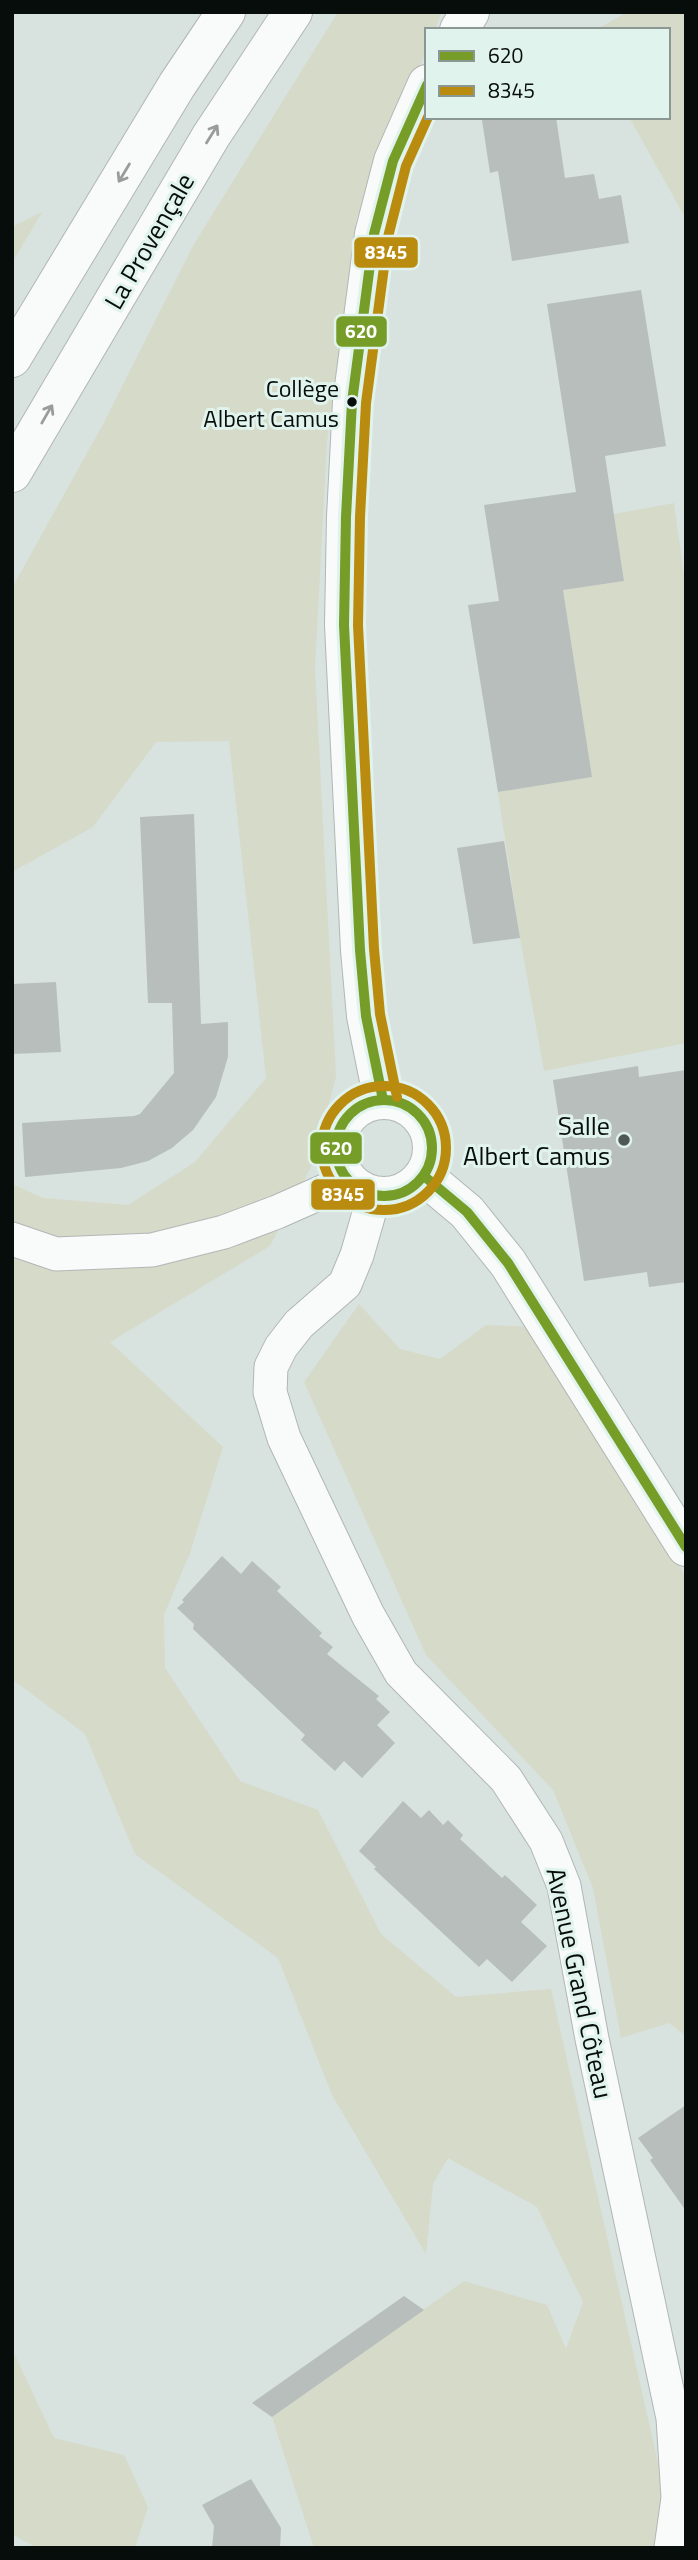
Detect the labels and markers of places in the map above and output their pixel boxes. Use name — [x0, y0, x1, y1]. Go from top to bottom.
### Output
place label: Collège Albert Camus — [203, 370, 339, 436]
marker: Collège Albert Camus — [345, 395, 359, 409]
place label: Salle Albert Camus — [463, 1106, 610, 1175]
marker: Salle Albert Camus — [616, 1132, 632, 1148]

